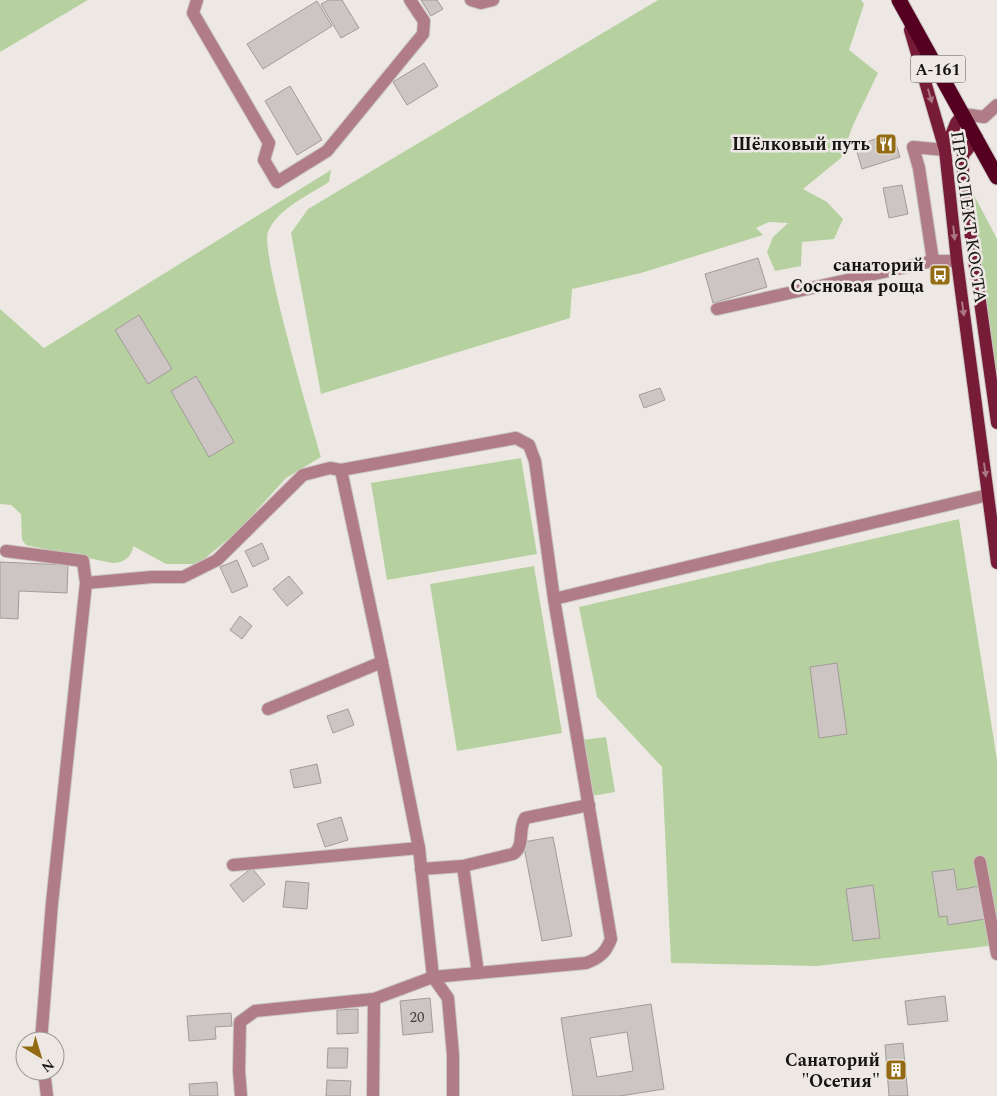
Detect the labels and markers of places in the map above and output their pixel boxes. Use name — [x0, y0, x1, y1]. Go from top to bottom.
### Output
place label: Шёлковый путь — [732, 131, 870, 158]
restaurant icon: Шёлковый путь — [874, 132, 898, 156]
place label: санаторий Сосновая роща — [790, 252, 925, 300]
bus stop icon: санаторий Сосновая роща — [928, 263, 952, 287]
place label: Санаторий "Осетия" — [785, 1047, 880, 1095]
building icon: Санаторий "Осетия" — [884, 1058, 908, 1082]

